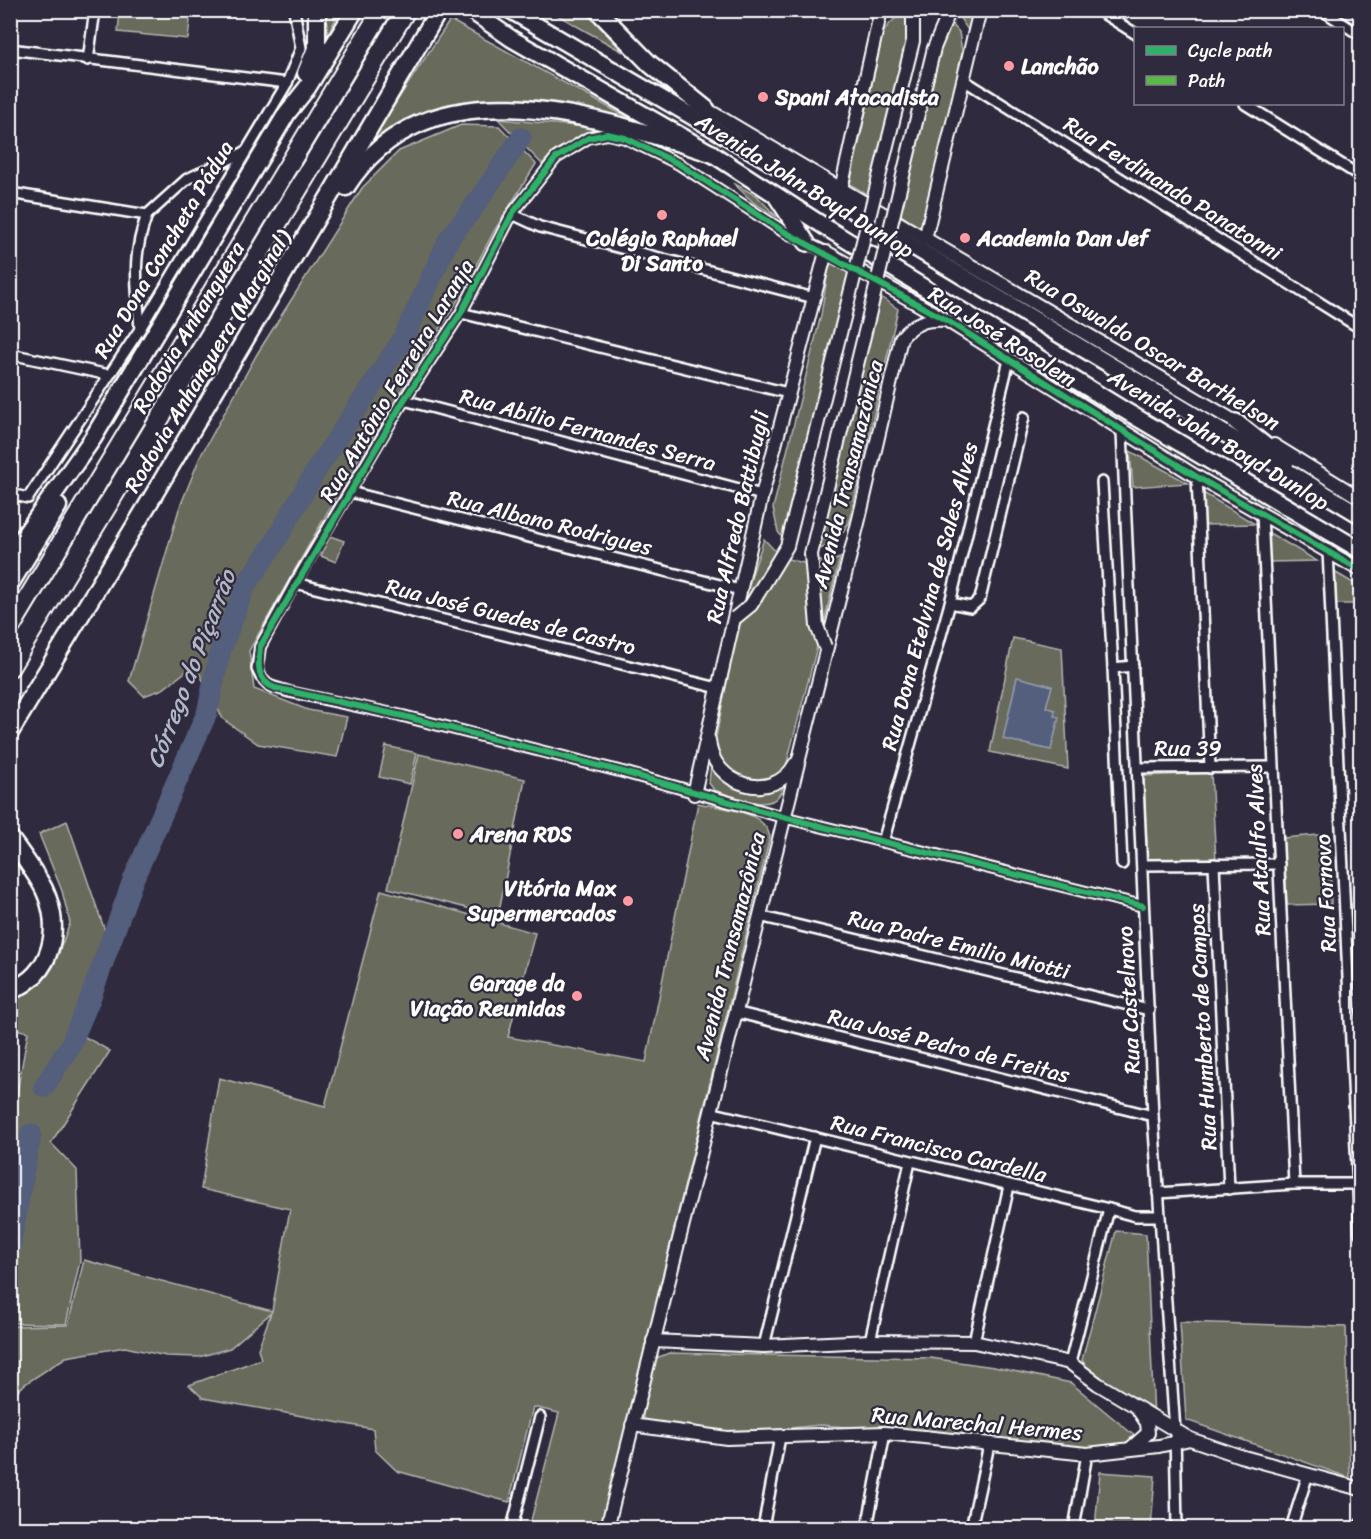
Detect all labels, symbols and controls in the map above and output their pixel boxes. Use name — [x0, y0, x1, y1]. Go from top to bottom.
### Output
legend — [1134, 27, 1344, 105]
text: Cycle path — [1188, 35, 1272, 67]
place label: Lanchão — [1021, 47, 1100, 86]
marker: Lanchão — [1002, 59, 1016, 73]
text: Path — [1188, 65, 1225, 97]
place label: Spani Atacadista — [774, 78, 940, 117]
marker: Spani Atacadista — [756, 90, 770, 104]
street label: Avenida John Boyd Dunlop — [686, 101, 922, 269]
street label: Rua Ferdinando Panatonni — [1056, 105, 1291, 272]
street label: Rua Dona Concheta Pádua — [83, 132, 244, 366]
marker: Colégio Raphael Di Santo — [655, 208, 669, 222]
place label: Colégio Raphael Di Santo — [585, 219, 740, 283]
place label: Academia Dan Jef — [976, 219, 1152, 258]
street label: Rodovia Anhanguera (Marginal) — [113, 221, 302, 500]
marker: Academia Dan Jef — [958, 231, 972, 245]
street label: Rodovia Anhanguera — [121, 233, 256, 421]
street label: Rua Antônio Ferreira Laranja — [308, 251, 485, 510]
street label: Rua Oswaldo Oscar Barthelson — [1017, 257, 1288, 442]
street label: Rua José Rosolem — [920, 275, 1085, 398]
street label: Avenida Transamazônica — [800, 355, 895, 593]
street label: Avenida John Boyd Dunlop — [1100, 357, 1337, 521]
street label: Rua Abílio Fernandes Serra — [455, 377, 720, 482]
street label: Rua Alfredo Battibugli — [694, 406, 781, 627]
street label: Rua Dona Etelvina de Sales Alves — [869, 437, 990, 755]
street label: Rua Albano Rodrigues — [443, 478, 657, 567]
water label: Córrego do Piçarrão — [134, 562, 249, 774]
street label: Rua José Guedes de Castro — [382, 567, 640, 666]
street label: Rua 39 — [1154, 729, 1222, 768]
street label: Rua Ataulfo Alves — [1235, 763, 1282, 937]
place label: Arena RDS — [469, 815, 572, 854]
marker: Arena RDS — [451, 827, 465, 841]
street label: Avenida Transamazônica — [682, 827, 777, 1065]
street label: Rua Fornovo — [1303, 833, 1348, 953]
place label: Vitória Max Supermercados — [466, 869, 617, 933]
marker: Vitória Max Supermercados — [621, 894, 635, 908]
street label: Rua Padre Emilio Miotti — [844, 898, 1075, 991]
street label: Rua Humberto de Campos — [1177, 902, 1228, 1151]
street label: Rua Castelnovo — [1105, 925, 1152, 1075]
place label: Garage da Viação Reunidas — [410, 964, 566, 1028]
marker: Garage da Viação Reunidas — [570, 989, 584, 1003]
street label: Rua José Pedro de Freitas — [824, 997, 1075, 1095]
street label: Rua Francisco Cardella — [827, 1103, 1052, 1194]
street label: Rua Marechal Hermes — [870, 1395, 1085, 1452]

